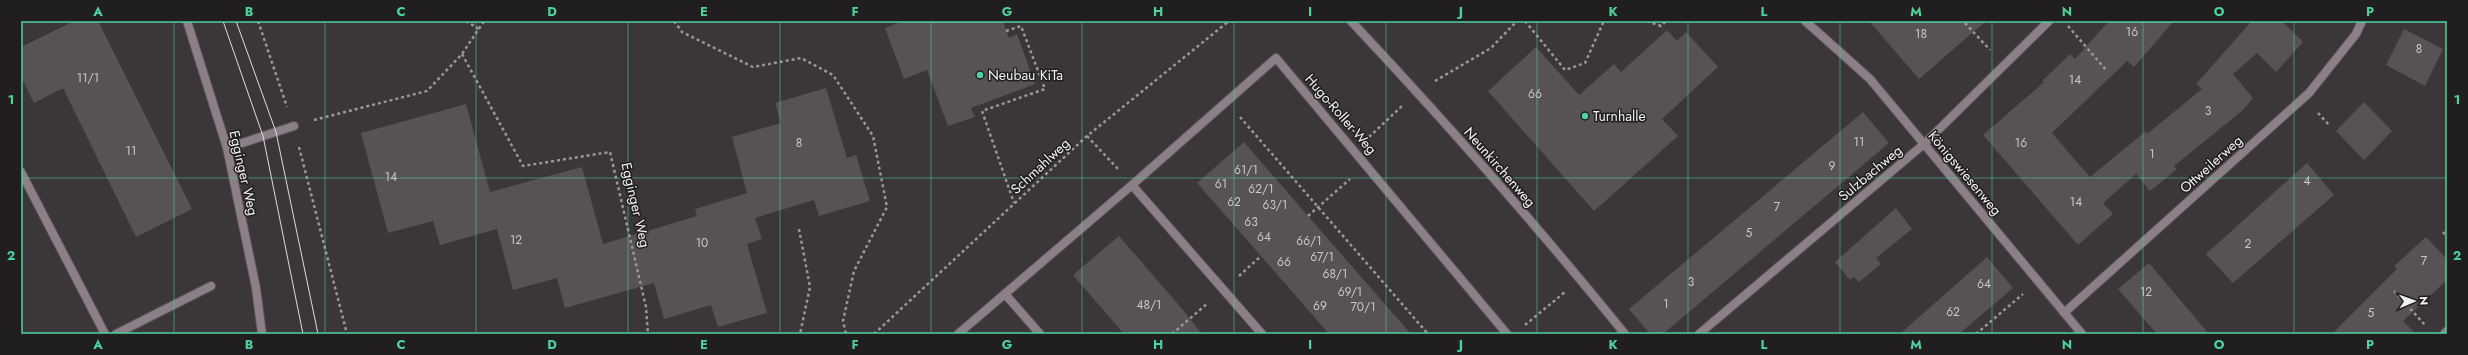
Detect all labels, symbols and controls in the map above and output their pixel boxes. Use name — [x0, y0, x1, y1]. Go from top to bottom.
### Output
text: A — [92, 2, 103, 21]
text: B — [245, 2, 254, 21]
text: C — [396, 2, 406, 21]
text: D — [547, 2, 557, 21]
text: E — [700, 2, 708, 21]
text: F — [851, 2, 859, 21]
text: G — [1002, 2, 1013, 21]
text: H — [1153, 2, 1163, 21]
text: I — [1308, 2, 1312, 21]
text: J — [1456, 2, 1463, 21]
text: K — [1608, 2, 1618, 21]
text: L — [1761, 2, 1768, 21]
text: M — [1910, 2, 1922, 21]
text: N — [2062, 2, 2072, 21]
text: O — [2214, 2, 2225, 21]
text: P — [2366, 2, 2374, 21]
house number: 16 — [2126, 23, 2138, 41]
house number: 18 — [1915, 25, 1927, 43]
house number: 8 — [2416, 40, 2422, 58]
place label: Neubau KiTa — [988, 65, 1063, 85]
house number: 11/1 — [77, 69, 99, 87]
street label: Hugo-Roller-Weg — [1300, 69, 1382, 159]
marker: Neubau KiTa — [975, 70, 985, 80]
house number: 14 — [2069, 71, 2081, 89]
house number: 66 — [1528, 85, 1542, 103]
text: 1 — [8, 90, 14, 109]
text: 1 — [2454, 90, 2460, 109]
house number: 3 — [2205, 102, 2212, 120]
place label: Turnhalle — [1593, 106, 1646, 126]
marker: Turnhalle — [1580, 111, 1590, 121]
street label: Neunkirchenweg — [1460, 123, 1540, 211]
street label: Königswiesenweg — [1924, 126, 2006, 220]
street label: Egginger Weg — [224, 128, 264, 218]
street label: Ottweilerweg — [2175, 130, 2247, 198]
street label: Schmahlweg — [1006, 133, 1074, 199]
house number: 11 — [1854, 133, 1864, 151]
house number: 8 — [796, 134, 802, 152]
house number: 16 — [2015, 134, 2027, 152]
street label: Sulzbachweg — [1834, 140, 1906, 206]
house number: 11 — [126, 142, 136, 160]
house number: 1 — [2149, 145, 2155, 163]
house number: 9 — [1829, 157, 1836, 175]
street label: Egginger Weg — [616, 160, 656, 250]
house number: 61/1 — [1234, 161, 1258, 179]
house number: 14 — [385, 168, 397, 186]
house number: 4 — [2304, 172, 2311, 190]
house number: 61 — [1215, 175, 1227, 193]
house number: 62/1 — [1248, 180, 1274, 198]
house number: 62 — [1227, 193, 1241, 211]
house number: 14 — [2070, 193, 2082, 211]
house number: 63/1 — [1263, 196, 1287, 214]
house number: 7 — [1774, 198, 1781, 216]
house number: 63 — [1244, 213, 1258, 231]
house number: 5 — [1746, 224, 1753, 242]
house number: 64 — [1257, 228, 1271, 246]
house number: 12 — [510, 231, 522, 249]
house number: 66/1 — [1296, 232, 1322, 250]
house number: 10 — [696, 234, 708, 252]
house number: 2 — [2245, 235, 2252, 253]
text: 2 — [7, 246, 15, 265]
text: 2 — [2453, 246, 2461, 265]
house number: 67/1 — [1310, 248, 1334, 266]
house number: 7 — [2421, 252, 2428, 270]
house number: 66 — [1277, 253, 1291, 271]
house number: 68/1 — [1323, 265, 1347, 283]
house number: 3 — [1688, 273, 1695, 291]
house number: 64 — [1977, 275, 1991, 293]
north arrow — [2394, 281, 2434, 321]
house number: 69/1 — [1338, 283, 1362, 301]
house number: 12 — [2140, 283, 2152, 301]
house number: 1 — [1663, 295, 1669, 313]
house number: 48/1 — [1137, 296, 1161, 314]
text: N — [2416, 296, 2432, 305]
house number: 69 — [1313, 297, 1327, 315]
house number: 70/1 — [1350, 298, 1376, 316]
house number: 62 — [1946, 303, 1960, 321]
house number: 5 — [2368, 304, 2375, 322]
text: A — [92, 335, 103, 354]
text: B — [245, 335, 254, 354]
text: C — [396, 335, 406, 354]
text: D — [547, 335, 557, 354]
text: E — [700, 335, 708, 354]
text: F — [851, 335, 859, 354]
text: G — [1002, 335, 1013, 354]
text: H — [1153, 335, 1163, 354]
text: I — [1308, 335, 1312, 354]
text: J — [1456, 335, 1463, 354]
text: K — [1608, 335, 1618, 354]
text: L — [1761, 335, 1768, 354]
text: M — [1910, 335, 1922, 354]
text: N — [2062, 335, 2072, 354]
text: O — [2214, 335, 2225, 354]
text: P — [2366, 335, 2374, 354]

